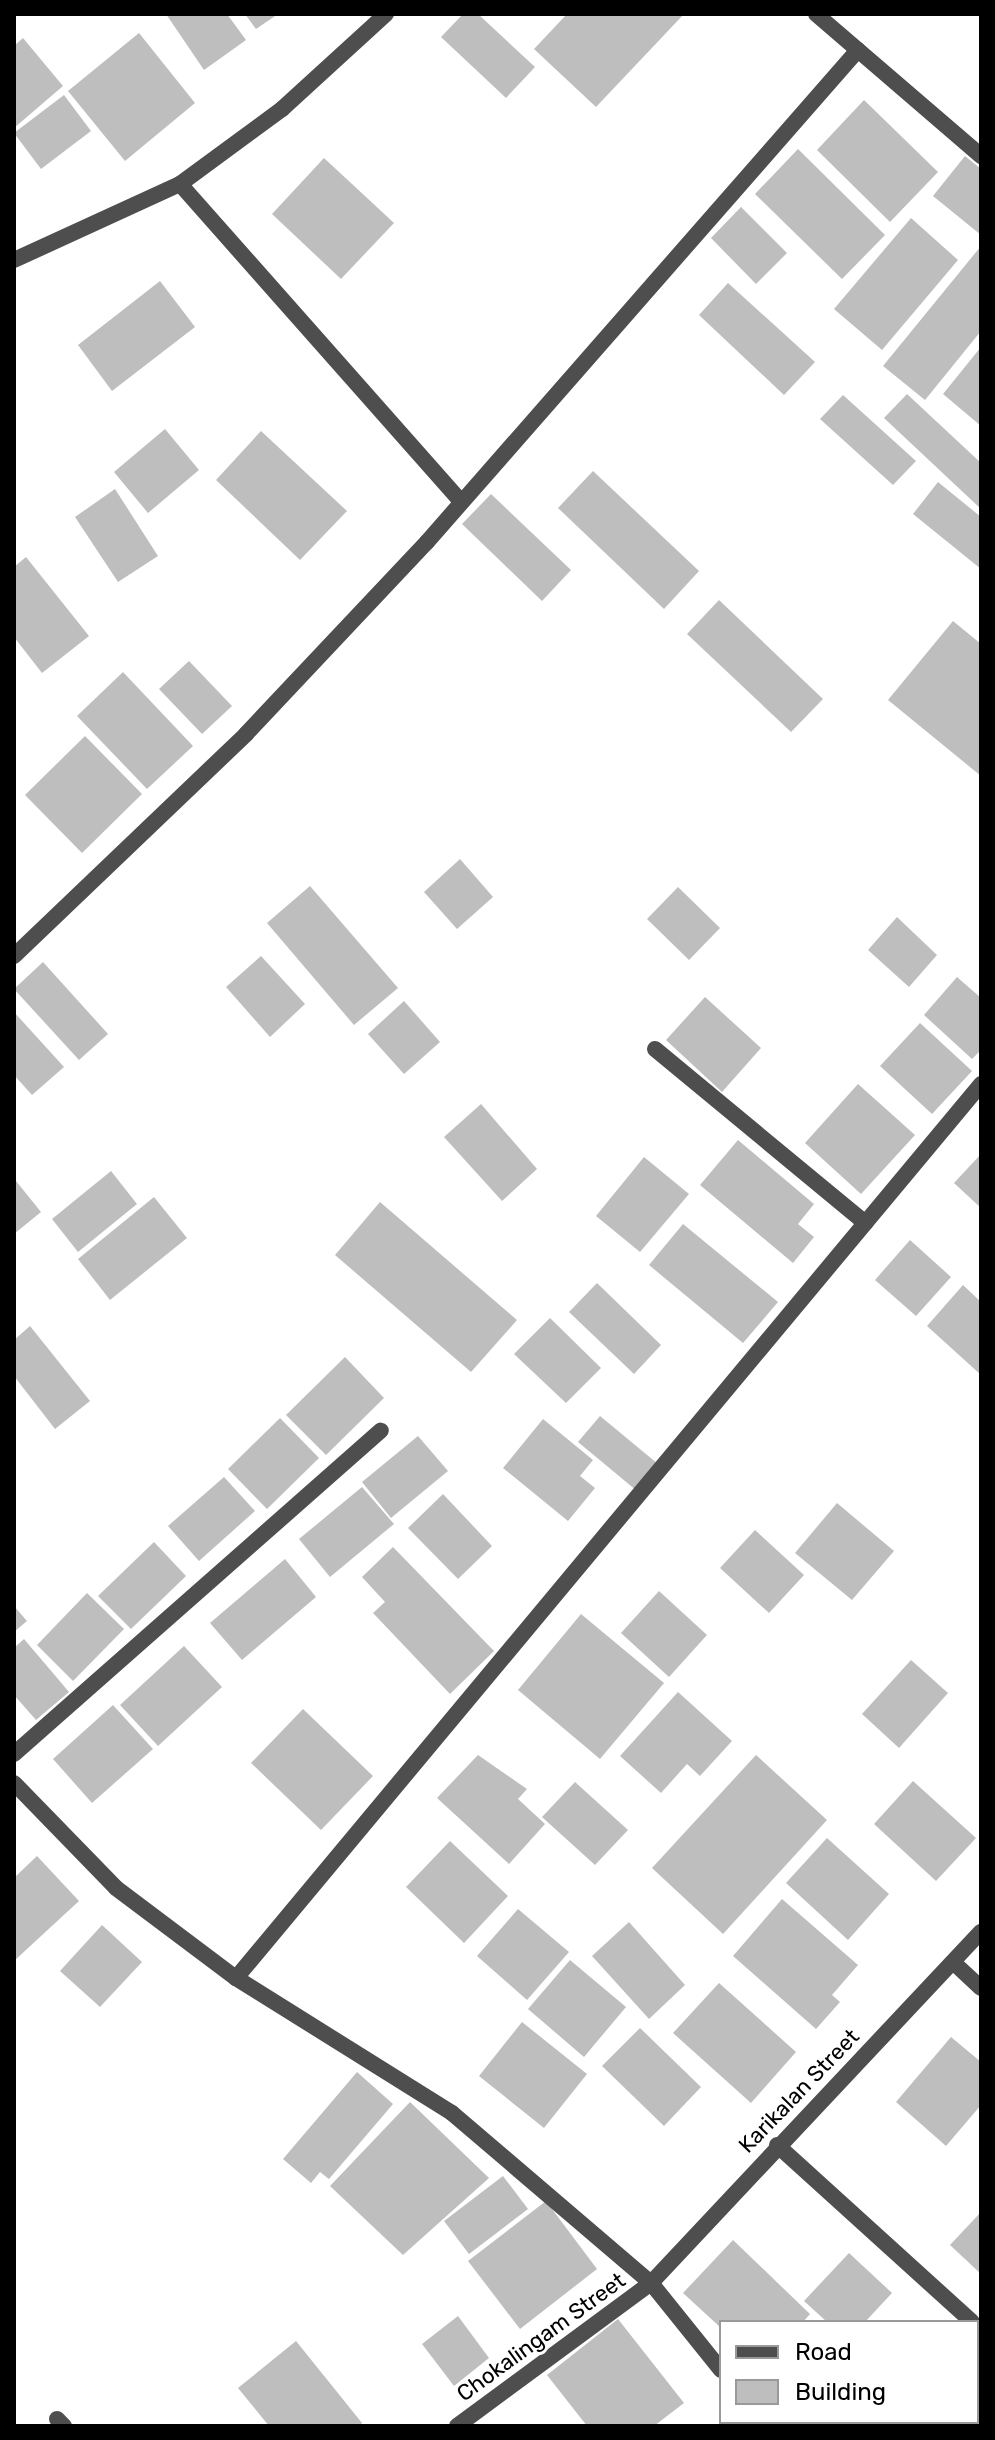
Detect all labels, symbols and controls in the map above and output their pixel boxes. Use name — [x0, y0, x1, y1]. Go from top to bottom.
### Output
street label: Karikalan Street — [733, 2024, 865, 2158]
street label: Chokalingam Street — [452, 2267, 630, 2407]
legend — [719, 2320, 979, 2424]
text: Road — [795, 2338, 852, 2366]
text: Building — [795, 2378, 886, 2406]

